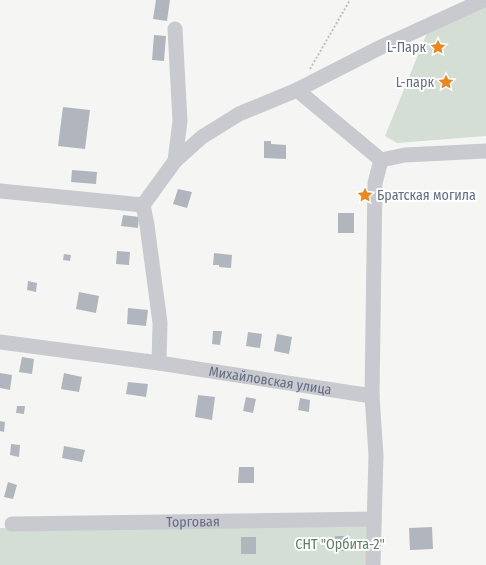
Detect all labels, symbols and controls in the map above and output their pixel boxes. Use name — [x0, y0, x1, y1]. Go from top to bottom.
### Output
place icon: L-Парк — [429, 38, 447, 56]
place label: L-Парк — [387, 39, 426, 56]
place icon: L-парк — [437, 73, 455, 91]
place label: L-парк — [396, 74, 434, 91]
place icon: Братская могила — [356, 186, 374, 204]
place label: Братская могила — [377, 187, 476, 204]
street label: Михайловская улица — [208, 363, 333, 399]
street label: Торговая — [166, 513, 220, 531]
park label: СНТ "Орбита-2" — [295, 536, 385, 553]

